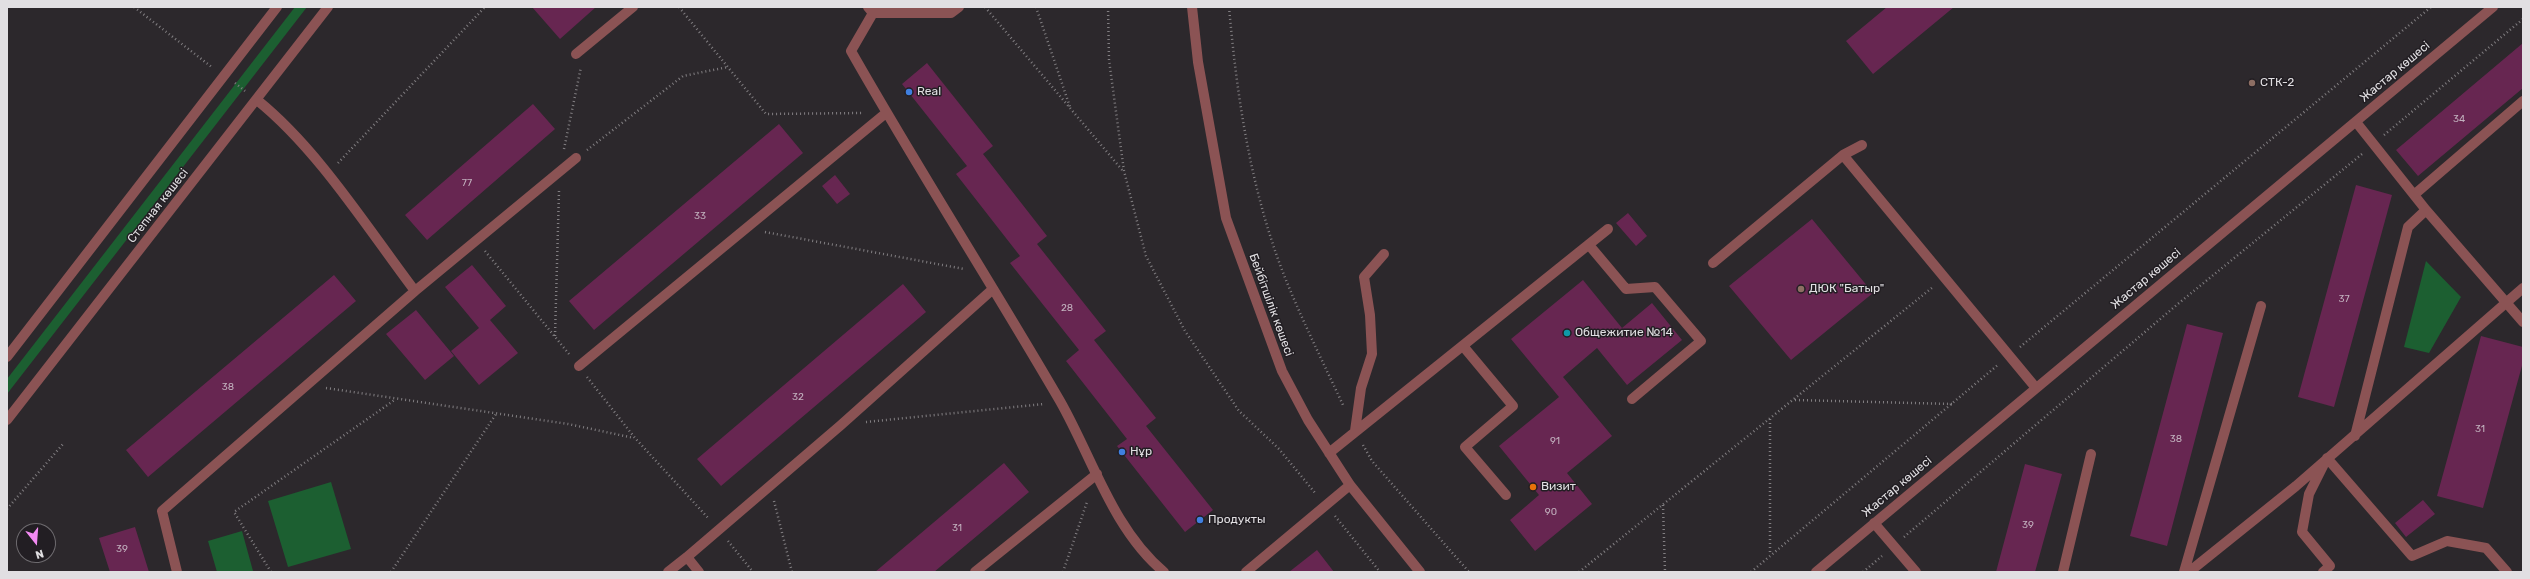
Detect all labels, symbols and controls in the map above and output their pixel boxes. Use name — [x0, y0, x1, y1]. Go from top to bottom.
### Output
street label: Жастар көшесі — [2357, 39, 2433, 105]
place label: СТК-2 — [2260, 76, 2294, 90]
marker: СТК-2 — [2247, 78, 2257, 88]
place label: Real — [917, 85, 941, 99]
marker: Real — [904, 87, 914, 97]
house number: 34 — [2453, 113, 2465, 125]
street label: Степная көшесі — [125, 166, 191, 246]
house number: 77 — [462, 177, 472, 189]
house number: 33 — [694, 210, 706, 222]
street label: Жастар көшесі — [2108, 246, 2184, 312]
street label: Бейбітшілік көшесі — [1246, 252, 1296, 358]
place label: ДЮК "Батыр" — [1809, 282, 1884, 296]
marker: ДЮК "Батыр" — [1796, 284, 1806, 294]
house number: 37 — [2338, 293, 2350, 305]
house number: 28 — [1061, 302, 1073, 314]
place label: Общежитие №14 — [1575, 326, 1673, 340]
marker: Общежитие №14 — [1562, 328, 1572, 338]
house number: 38 — [222, 381, 234, 393]
house number: 32 — [792, 391, 804, 403]
house number: 31 — [2475, 423, 2485, 435]
house number: 38 — [2170, 433, 2182, 445]
house number: 91 — [1550, 435, 1560, 447]
place label: Нұр — [1130, 445, 1152, 459]
marker: Нұр — [1117, 447, 1127, 457]
street label: Жастар көшесі — [1859, 454, 1935, 520]
place label: Визит — [1541, 480, 1576, 494]
marker: Визит — [1528, 482, 1538, 492]
house number: 90 — [1545, 506, 1557, 518]
place label: Продукты — [1208, 513, 1265, 527]
marker: Продукты — [1195, 515, 1205, 525]
house number: 39 — [2022, 519, 2034, 531]
house number: 31 — [952, 522, 962, 534]
north arrow — [16, 523, 56, 563]
house number: 39 — [116, 543, 128, 555]
text: N — [34, 547, 45, 561]

